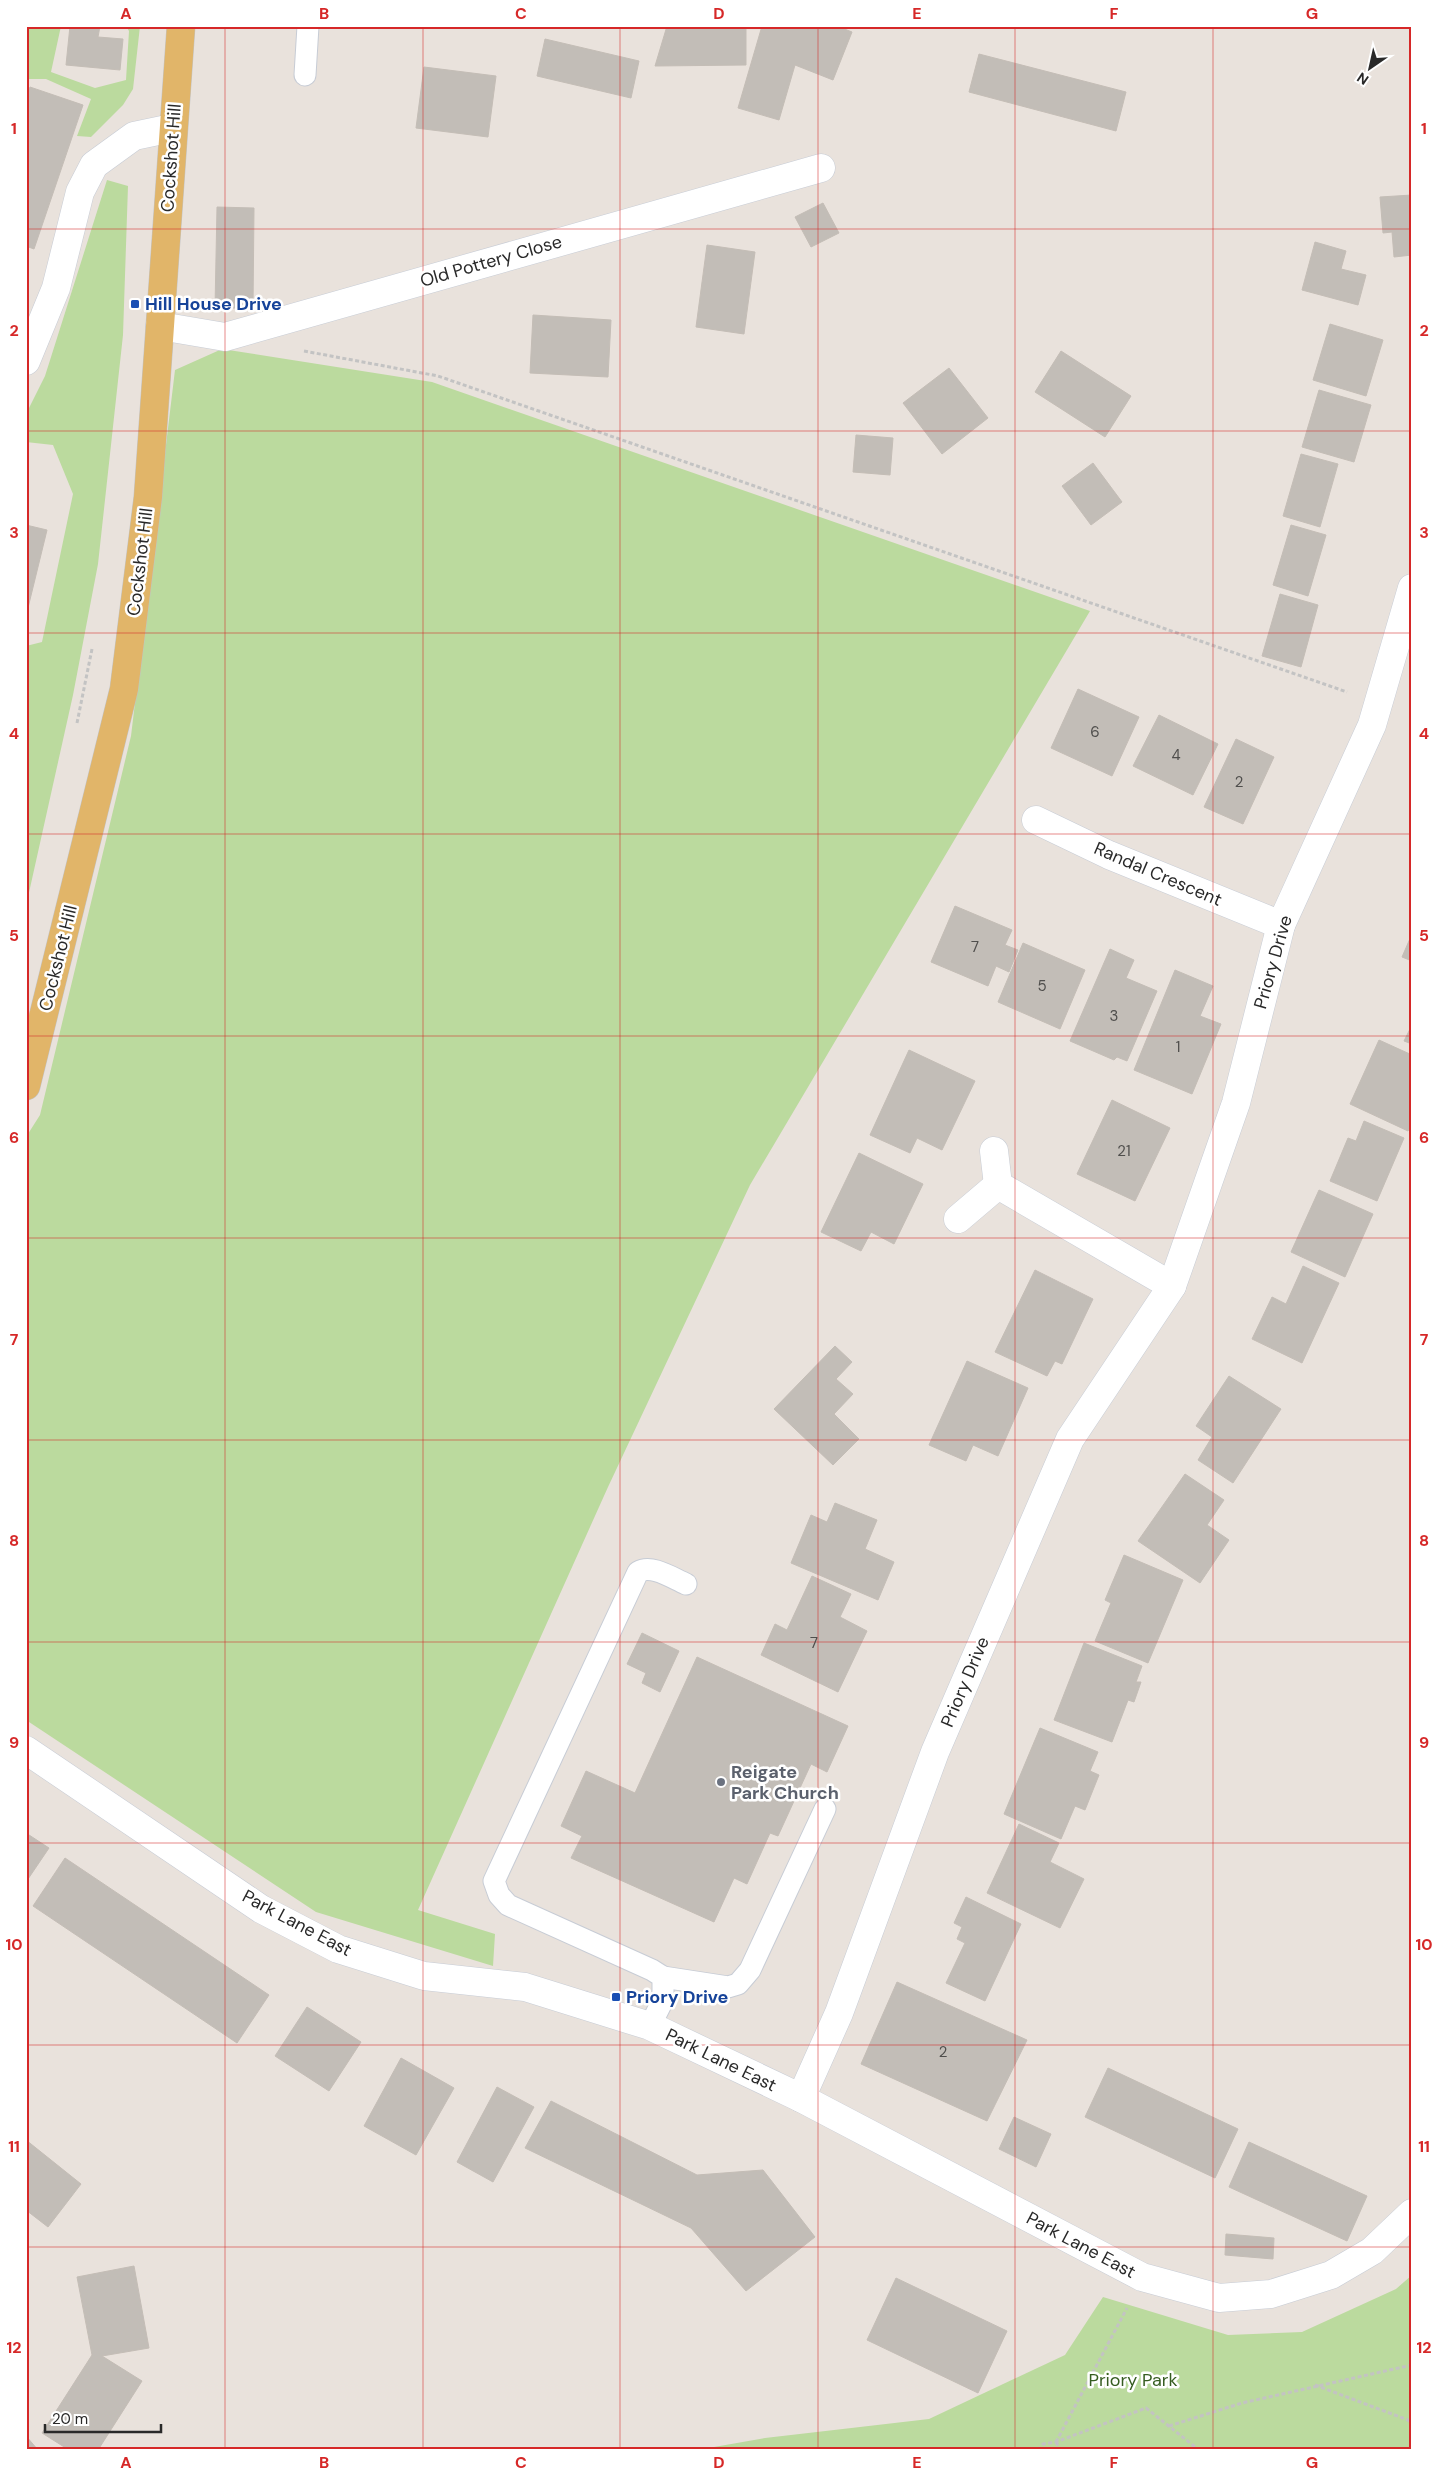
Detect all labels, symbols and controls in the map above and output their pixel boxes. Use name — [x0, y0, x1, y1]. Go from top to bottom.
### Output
text: A — [120, 3, 132, 24]
text: B — [319, 3, 329, 24]
text: C — [515, 3, 527, 24]
text: D — [713, 3, 725, 24]
text: E — [912, 3, 922, 24]
text: F — [1110, 3, 1119, 24]
text: G — [1306, 3, 1318, 24]
north arrow — [1346, 42, 1396, 92]
text: N — [1353, 68, 1372, 89]
street label: Cockshot Hill — [155, 103, 187, 213]
text: 1 — [11, 118, 17, 139]
text: 1 — [1421, 118, 1427, 139]
street label: Old Pottery Close — [417, 229, 565, 293]
place label: Hill House Drive — [145, 292, 282, 316]
marker: Hill House Drive — [129, 298, 141, 310]
text: 2 — [9, 320, 19, 341]
text: 2 — [1419, 320, 1429, 341]
street label: Cockshot Hill — [121, 507, 159, 617]
text: 3 — [9, 522, 19, 543]
text: 3 — [1419, 522, 1429, 543]
house number: 6 — [1090, 722, 1100, 742]
text: 4 — [9, 723, 19, 744]
text: 4 — [1419, 723, 1429, 744]
house number: 4 — [1171, 745, 1181, 765]
house number: 2 — [1235, 772, 1243, 792]
street label: Randal Crescent — [1090, 836, 1226, 912]
street label: Cockshot Hill — [33, 902, 83, 1014]
street label: Priory Drive — [1248, 912, 1298, 1012]
text: 5 — [9, 925, 19, 946]
text: 5 — [1419, 925, 1429, 946]
house number: 7 — [971, 937, 979, 957]
house number: 5 — [1037, 976, 1047, 996]
house number: 3 — [1110, 1006, 1118, 1026]
house number: 1 — [1176, 1037, 1180, 1057]
text: 6 — [9, 1127, 19, 1148]
text: 6 — [1419, 1127, 1429, 1148]
house number: 21 — [1117, 1141, 1131, 1161]
text: 7 — [10, 1329, 19, 1350]
text: 7 — [1420, 1329, 1429, 1350]
text: 8 — [9, 1530, 19, 1551]
text: 8 — [1419, 1530, 1429, 1551]
house number: 7 — [810, 1633, 818, 1653]
street label: Priory Drive — [935, 1633, 995, 1731]
text: 9 — [9, 1732, 19, 1753]
text: 9 — [1419, 1732, 1429, 1753]
place label: Reigate Park Church — [731, 1760, 839, 1805]
marker: Reigate Park Church — [715, 1776, 727, 1788]
street label: Park Lane East — [238, 1884, 356, 1962]
text: 10 — [5, 1934, 23, 1955]
text: 10 — [1415, 1934, 1433, 1955]
place label: Priory Drive — [626, 1985, 729, 2009]
marker: Priory Drive — [610, 1991, 622, 2003]
street label: Park Lane East — [662, 2023, 780, 2097]
house number: 2 — [939, 2042, 947, 2062]
text: 11 — [8, 2136, 20, 2157]
text: 11 — [1418, 2136, 1430, 2157]
street label: Park Lane East — [1022, 2206, 1140, 2284]
text: 12 — [6, 2337, 22, 2358]
text: 12 — [1416, 2337, 1432, 2358]
park label: Priory Park — [1088, 2368, 1178, 2392]
scale bar — [45, 2401, 161, 2433]
text: 20 m — [52, 2409, 88, 2429]
text: A — [120, 2452, 132, 2473]
text: B — [319, 2452, 329, 2473]
text: C — [515, 2452, 527, 2473]
text: D — [713, 2452, 725, 2473]
text: E — [912, 2452, 922, 2473]
text: F — [1110, 2452, 1119, 2473]
text: G — [1306, 2452, 1318, 2473]

